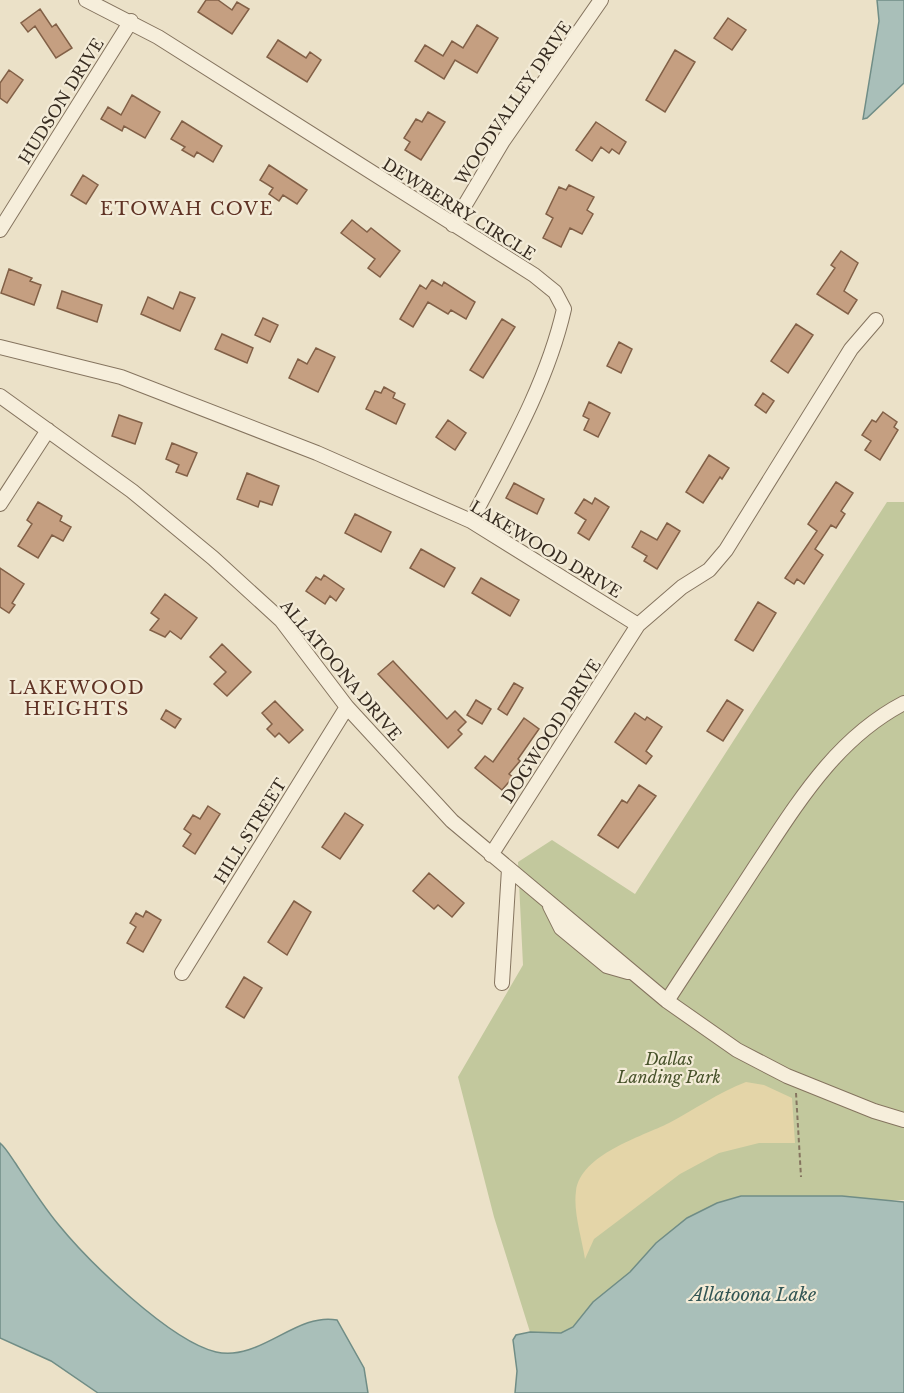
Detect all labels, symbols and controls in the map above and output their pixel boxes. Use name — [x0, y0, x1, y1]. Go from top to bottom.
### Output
street label: WOODVALLEY DRIVE — [450, 17, 575, 190]
street label: HUDSON DRIVE — [14, 34, 108, 168]
street label: DEWBERRY CIRCLE — [379, 154, 539, 264]
district label: ETOWAH COVE — [100, 198, 274, 220]
street label: LAKEWOOD DRIVE — [467, 496, 625, 602]
street label: ALLATOONA DRIVE — [276, 595, 406, 744]
street label: DOGWOOD DRIVE — [497, 655, 605, 807]
district label: LAKEWOOD HEIGHTS — [9, 677, 145, 720]
street label: HILL STREET — [210, 774, 291, 887]
park label: Dallas Landing Park — [616, 1049, 721, 1087]
water label: Allatoona Lake — [688, 1284, 816, 1306]

